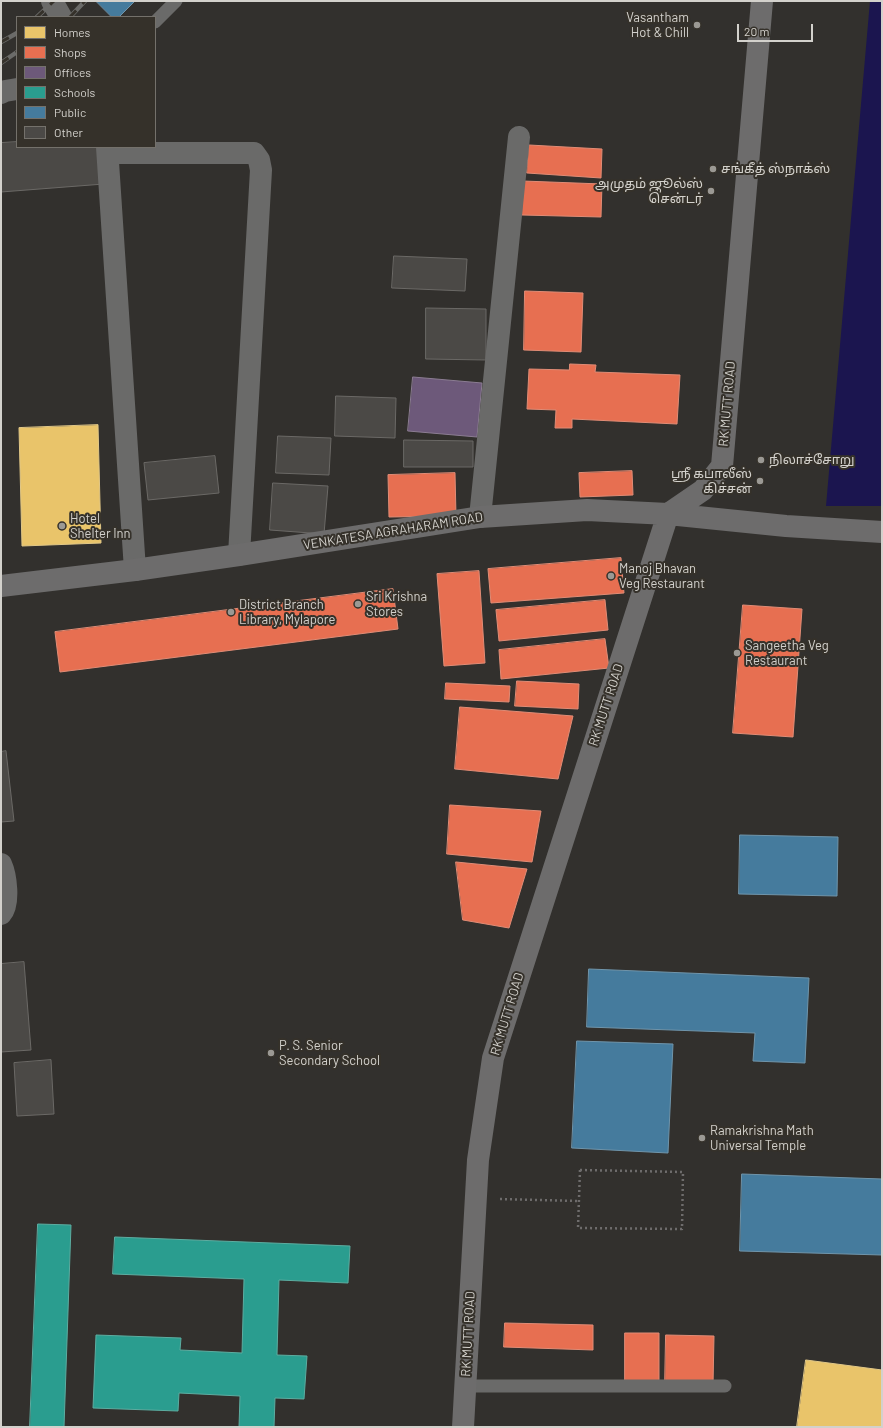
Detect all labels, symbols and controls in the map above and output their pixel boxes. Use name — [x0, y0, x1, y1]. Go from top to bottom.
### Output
place label: Vasantham Hot & Chill — [626, 10, 689, 41]
legend — [16, 16, 156, 148]
scale bar — [739, 16, 815, 42]
marker: Vasantham Hot & Chill — [692, 20, 702, 30]
text: 20 m — [744, 24, 770, 38]
text: Homes — [54, 25, 90, 39]
text: Shops — [54, 45, 86, 59]
text: Offices — [54, 65, 91, 79]
text: Schools — [54, 85, 95, 99]
text: Public — [54, 105, 86, 119]
text: Other — [54, 125, 83, 139]
place label: சங்கீத் ஸ்நாக்ஸ் — [721, 161, 830, 177]
marker: சங்கீத் ஸ்நாக்ஸ் — [708, 164, 718, 174]
place label: அமுதம் ஜூல்ஸ் சென்டர் — [595, 176, 703, 207]
marker: அமுதம் ஜூல்ஸ் சென்டர் — [706, 186, 716, 196]
street label: RK MUTT ROAD — [716, 361, 738, 447]
place label: நிலாச்சோறு — [769, 452, 855, 468]
marker: நிலாச்சோறு — [756, 455, 766, 465]
place label: ஶ்ரீ கபாலீஸ் கிச்சன் — [671, 466, 752, 497]
marker: ஶ்ரீ கபாலீஸ் கிச்சன் — [755, 476, 765, 486]
street label: VENKATESA AGRAHARAM ROAD — [302, 509, 484, 553]
place label: Hotel Shelter Inn — [70, 511, 131, 542]
marker: Hotel Shelter Inn — [57, 521, 67, 531]
place label: Manoj Bhavan Veg Restaurant — [619, 561, 705, 592]
marker: Manoj Bhavan Veg Restaurant — [606, 571, 616, 581]
place label: Sri Krishna Stores — [366, 589, 427, 620]
place label: District Branch Library, Mylapore — [239, 597, 335, 628]
marker: Sri Krishna Stores — [353, 599, 363, 609]
marker: District Branch Library, Mylapore — [226, 607, 236, 617]
place label: Sangeetha Veg Restaurant — [745, 638, 829, 669]
marker: Sangeetha Veg Restaurant — [732, 648, 742, 658]
street label: RK MUTT ROAD — [585, 662, 627, 748]
street label: RK MUTT ROAD — [487, 971, 527, 1057]
place label: P. S. Senior Secondary School — [279, 1038, 380, 1069]
marker: P. S. Senior Secondary School — [266, 1048, 276, 1058]
place label: Ramakrishna Math Universal Temple — [710, 1123, 814, 1154]
marker: Ramakrishna Math Universal Temple — [697, 1133, 707, 1143]
street label: RK MUTT ROAD — [458, 1291, 478, 1377]

